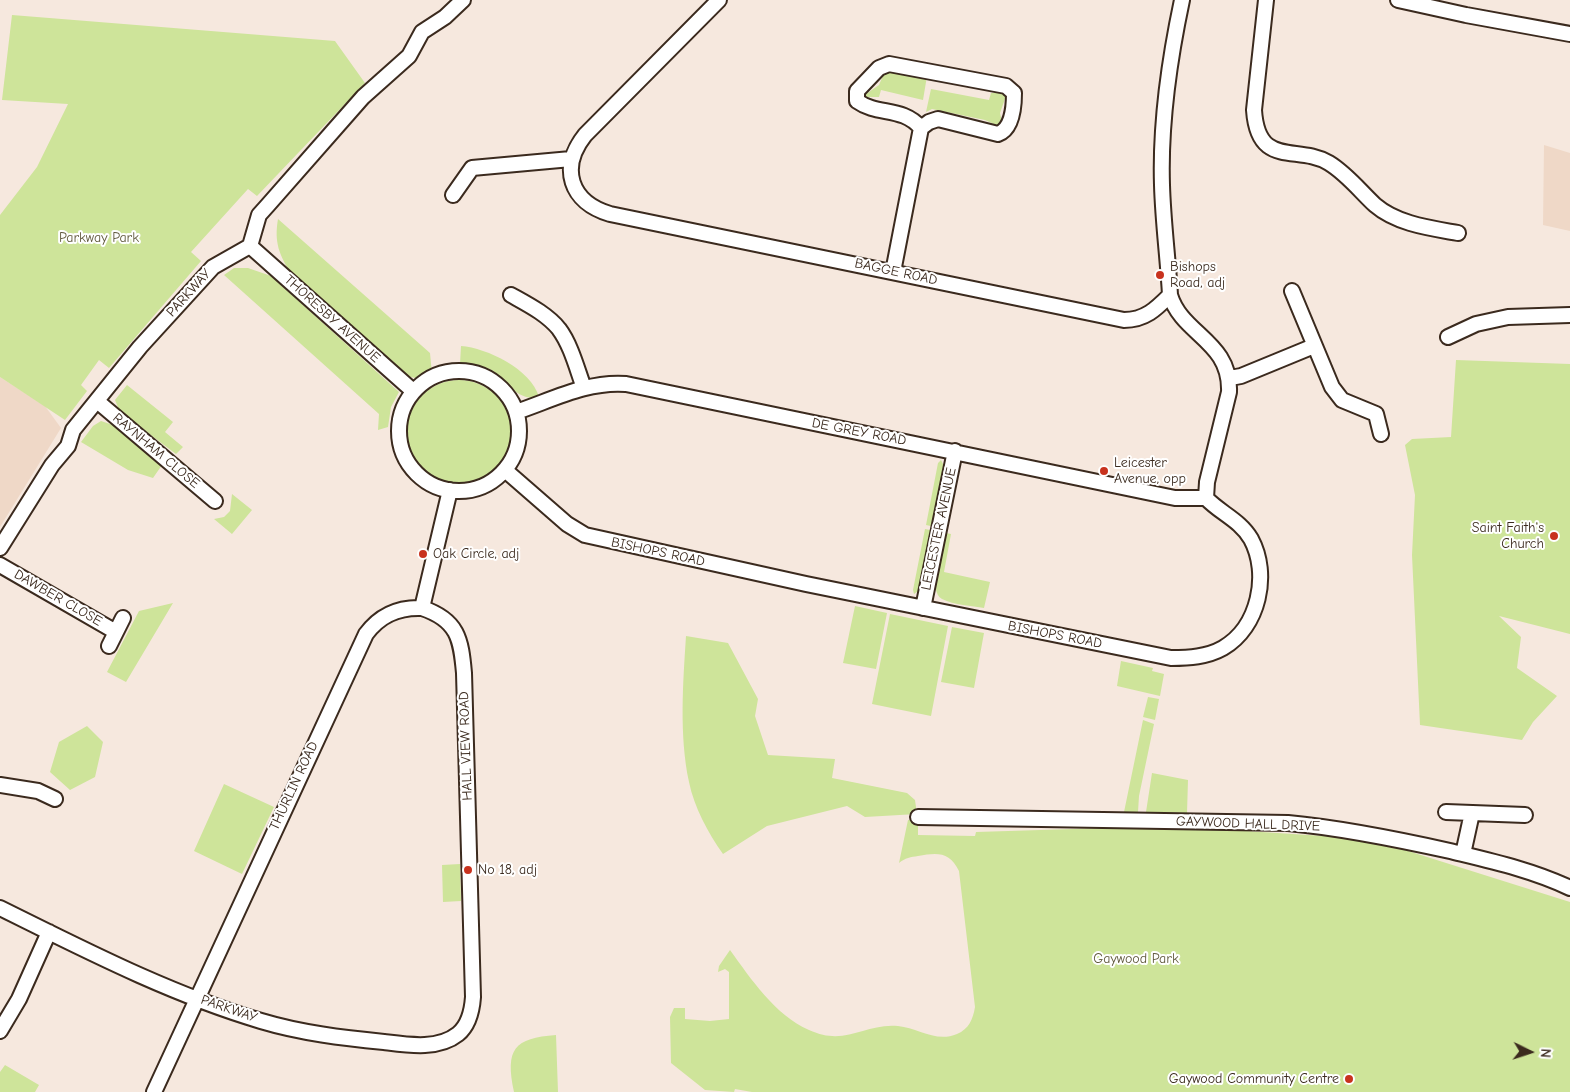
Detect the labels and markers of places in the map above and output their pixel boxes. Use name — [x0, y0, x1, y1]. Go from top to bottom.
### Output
place label: Bishops Road, adj — [1170, 259, 1225, 292]
marker: Bishops Road, adj — [1154, 269, 1166, 281]
place label: Leicester Avenue, opp — [1114, 455, 1186, 488]
marker: Leicester Avenue, opp — [1098, 465, 1110, 477]
place label: Saint Faith's Church — [1472, 520, 1544, 552]
marker: Saint Faith's Church — [1548, 530, 1560, 542]
place label: Oak Circle, adj — [433, 546, 519, 562]
marker: Oak Circle, adj — [417, 548, 429, 560]
place label: No 18, adj — [478, 862, 537, 878]
marker: No 18, adj — [462, 864, 474, 876]
place label: Gaywood Community Centre — [1169, 1071, 1339, 1087]
marker: Gaywood Community Centre — [1343, 1073, 1355, 1085]

